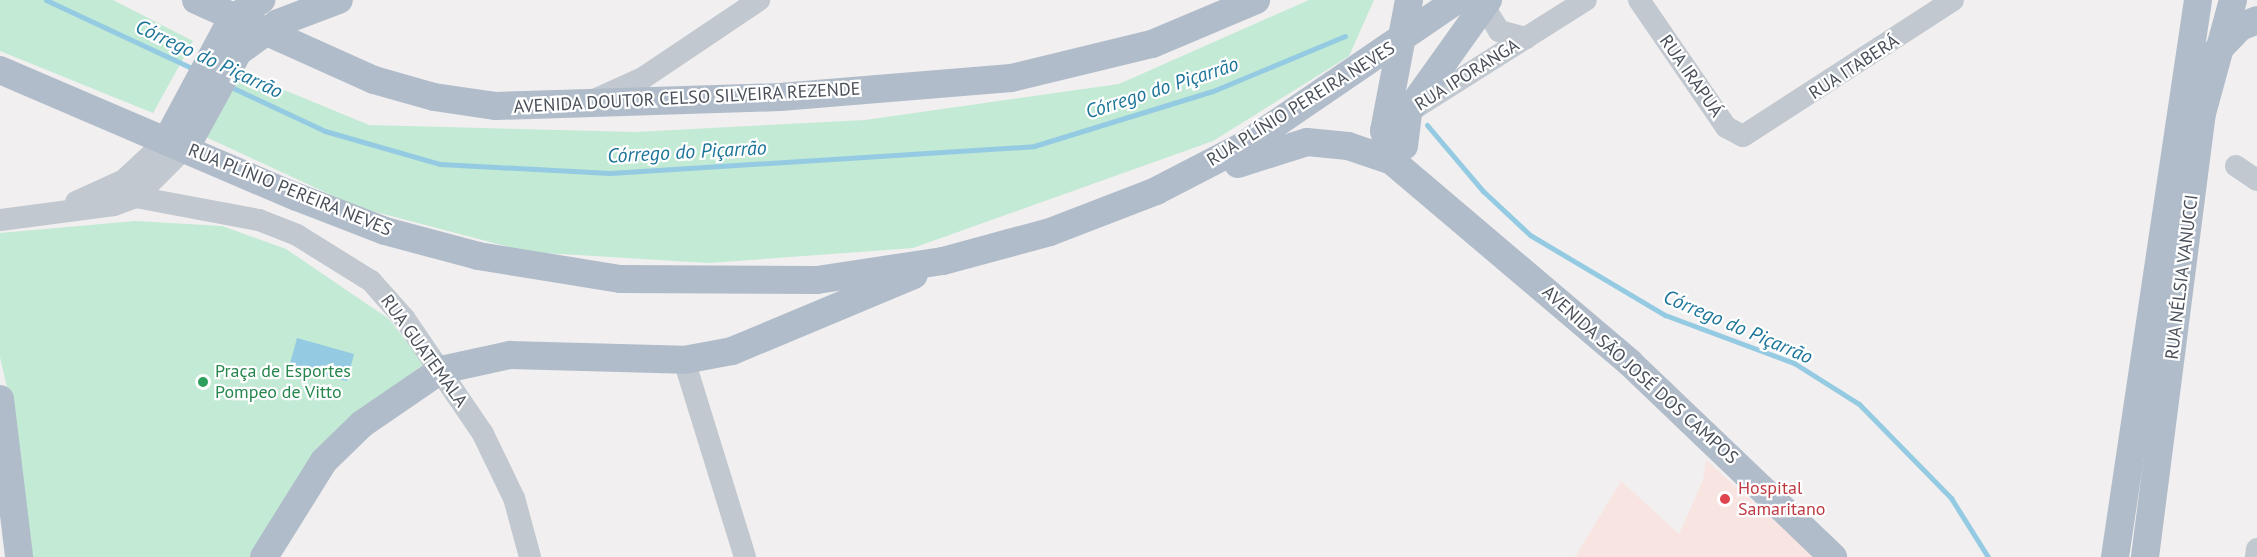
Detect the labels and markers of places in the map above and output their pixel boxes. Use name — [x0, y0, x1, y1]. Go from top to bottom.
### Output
place label: Praça de Esportes Pompeo de Vitto — [215, 361, 351, 404]
marker: Praça de Esportes Pompeo de Vitto — [196, 375, 210, 389]
place label: Hospital Samaritano — [1738, 478, 1825, 520]
marker: Hospital Samaritano — [1716, 490, 1734, 508]

